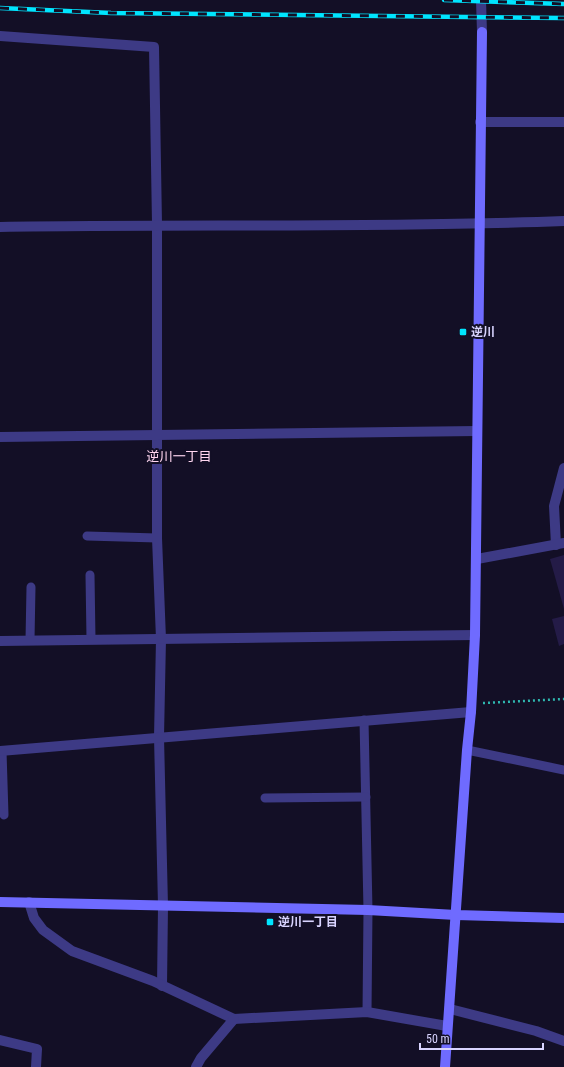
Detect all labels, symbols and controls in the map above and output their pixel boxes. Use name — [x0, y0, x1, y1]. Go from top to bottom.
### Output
place label: 逆川 — [471, 325, 495, 339]
marker: 逆川 — [458, 327, 468, 337]
district label: 逆川一丁目 — [146, 449, 212, 464]
place label: 逆川一丁目 — [278, 915, 338, 929]
marker: 逆川一丁目 — [265, 917, 275, 927]
scale bar — [420, 1025, 543, 1051]
text: 50 m — [426, 1032, 450, 1046]

